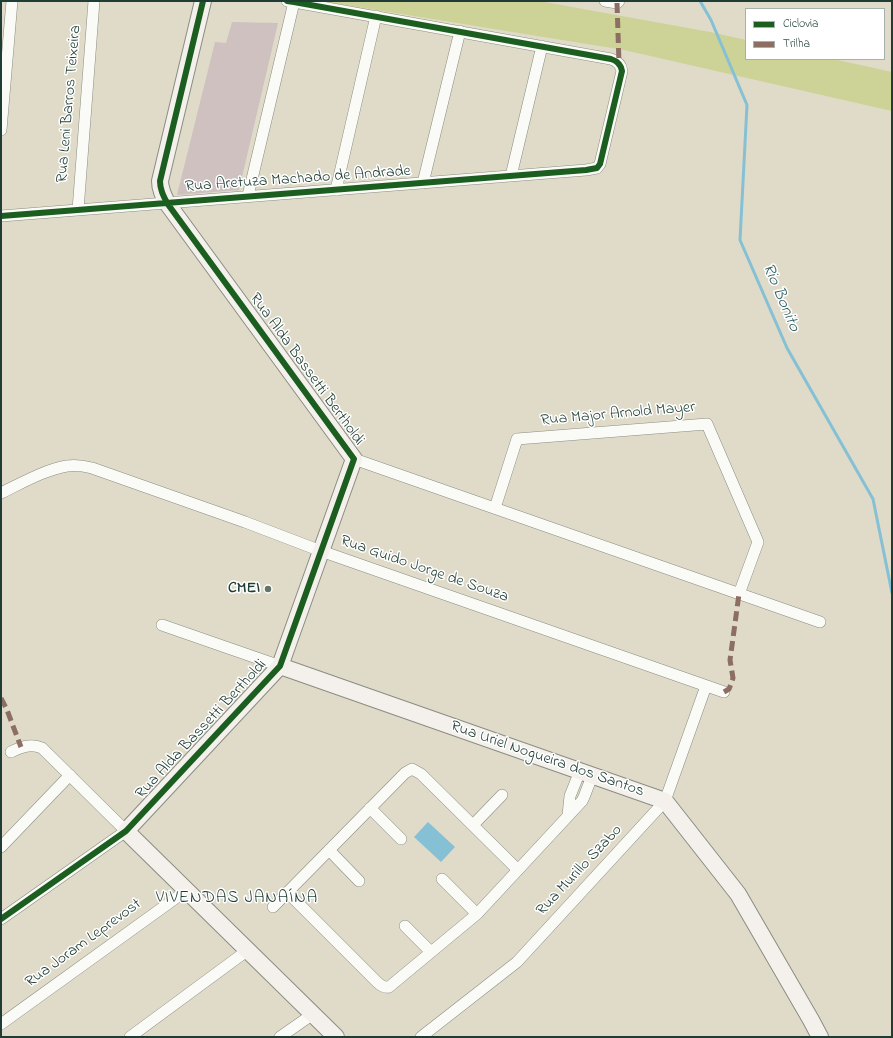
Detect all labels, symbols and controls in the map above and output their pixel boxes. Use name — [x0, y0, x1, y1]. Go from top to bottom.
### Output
legend — [745, 8, 885, 60]
text: Ciclovia — [783, 15, 819, 33]
street label: Rua Leni Barros Teixeira — [54, 24, 86, 184]
text: Trilha — [783, 35, 810, 53]
street label: Rua Aretuza Machado de Andrade — [185, 163, 411, 197]
water label: Rio Bonito — [757, 261, 803, 335]
street label: Rua Alda Bassetti Bertholdi — [244, 290, 368, 450]
street label: Rua Major Arnold Mayer — [540, 399, 696, 431]
street label: Rua Guido Jorge de Souza — [337, 532, 511, 608]
place label: CMEI — [228, 579, 260, 599]
marker: CMEI — [263, 584, 273, 594]
street label: Rua Alda Bassetti Bertholdi — [132, 656, 272, 804]
street label: Rua Uriel Nogueira dos Santos — [448, 718, 646, 802]
street label: Rua Murillo Szabo — [533, 822, 627, 920]
district label: VIVENDAS JANAÍNA — [156, 889, 318, 909]
street label: Rua Joram Leprevost — [22, 895, 146, 993]

